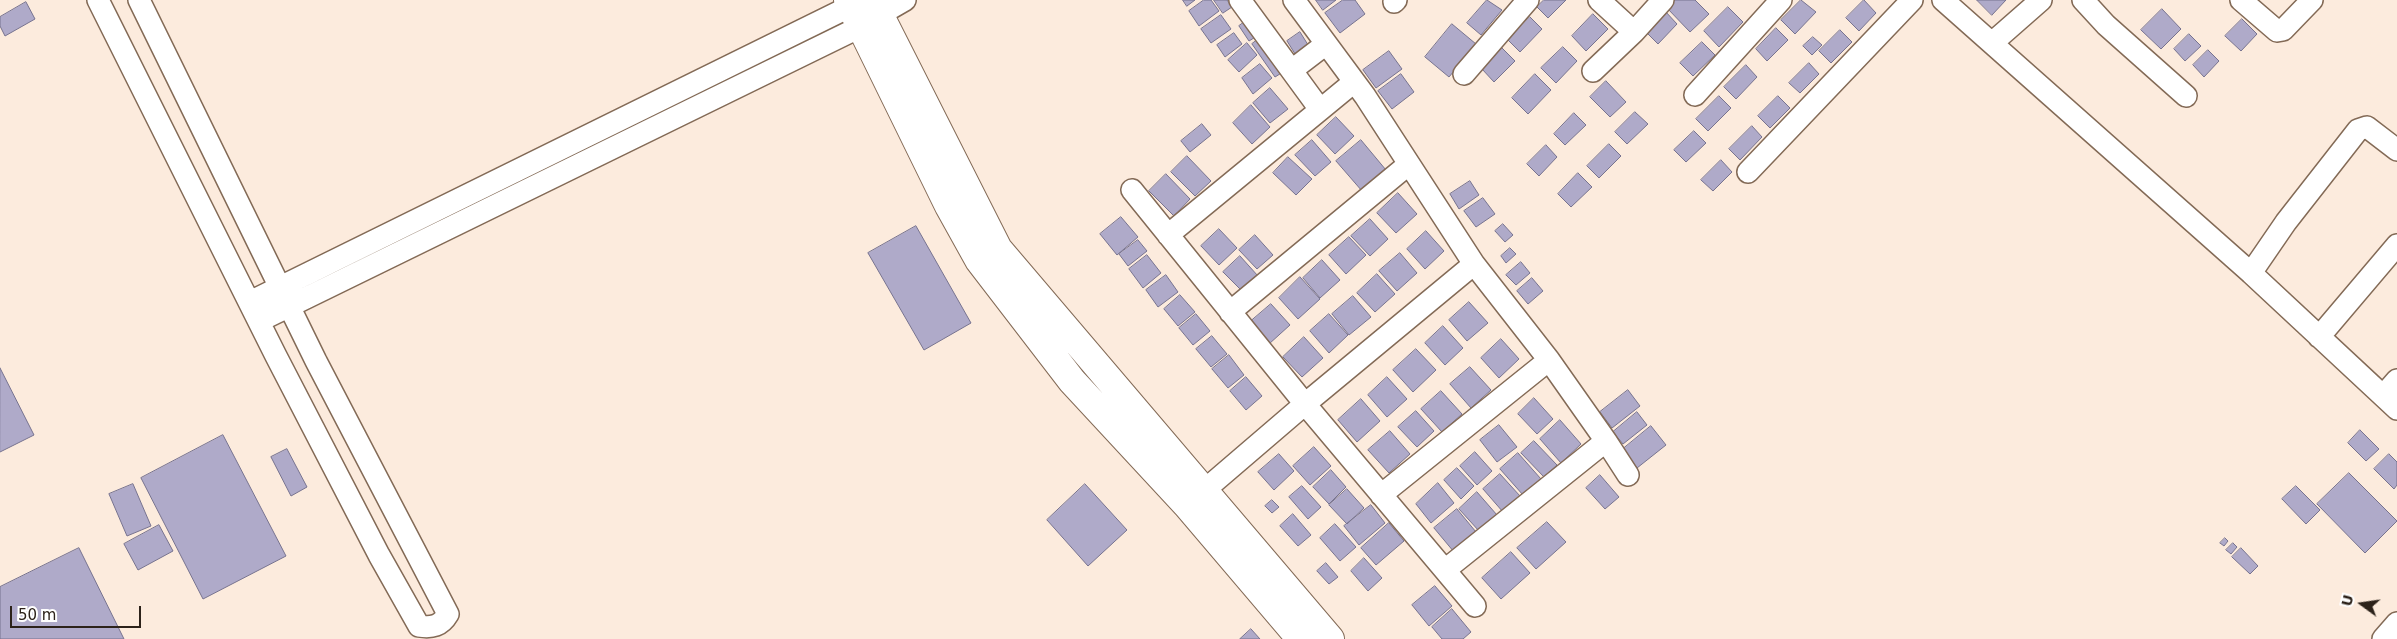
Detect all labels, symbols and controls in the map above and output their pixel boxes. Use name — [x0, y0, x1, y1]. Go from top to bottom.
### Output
north arrow — [2337, 579, 2387, 629]
text: U — [2338, 593, 2357, 608]
scale bar — [12, 596, 144, 628]
text: 50 m — [18, 606, 56, 624]

